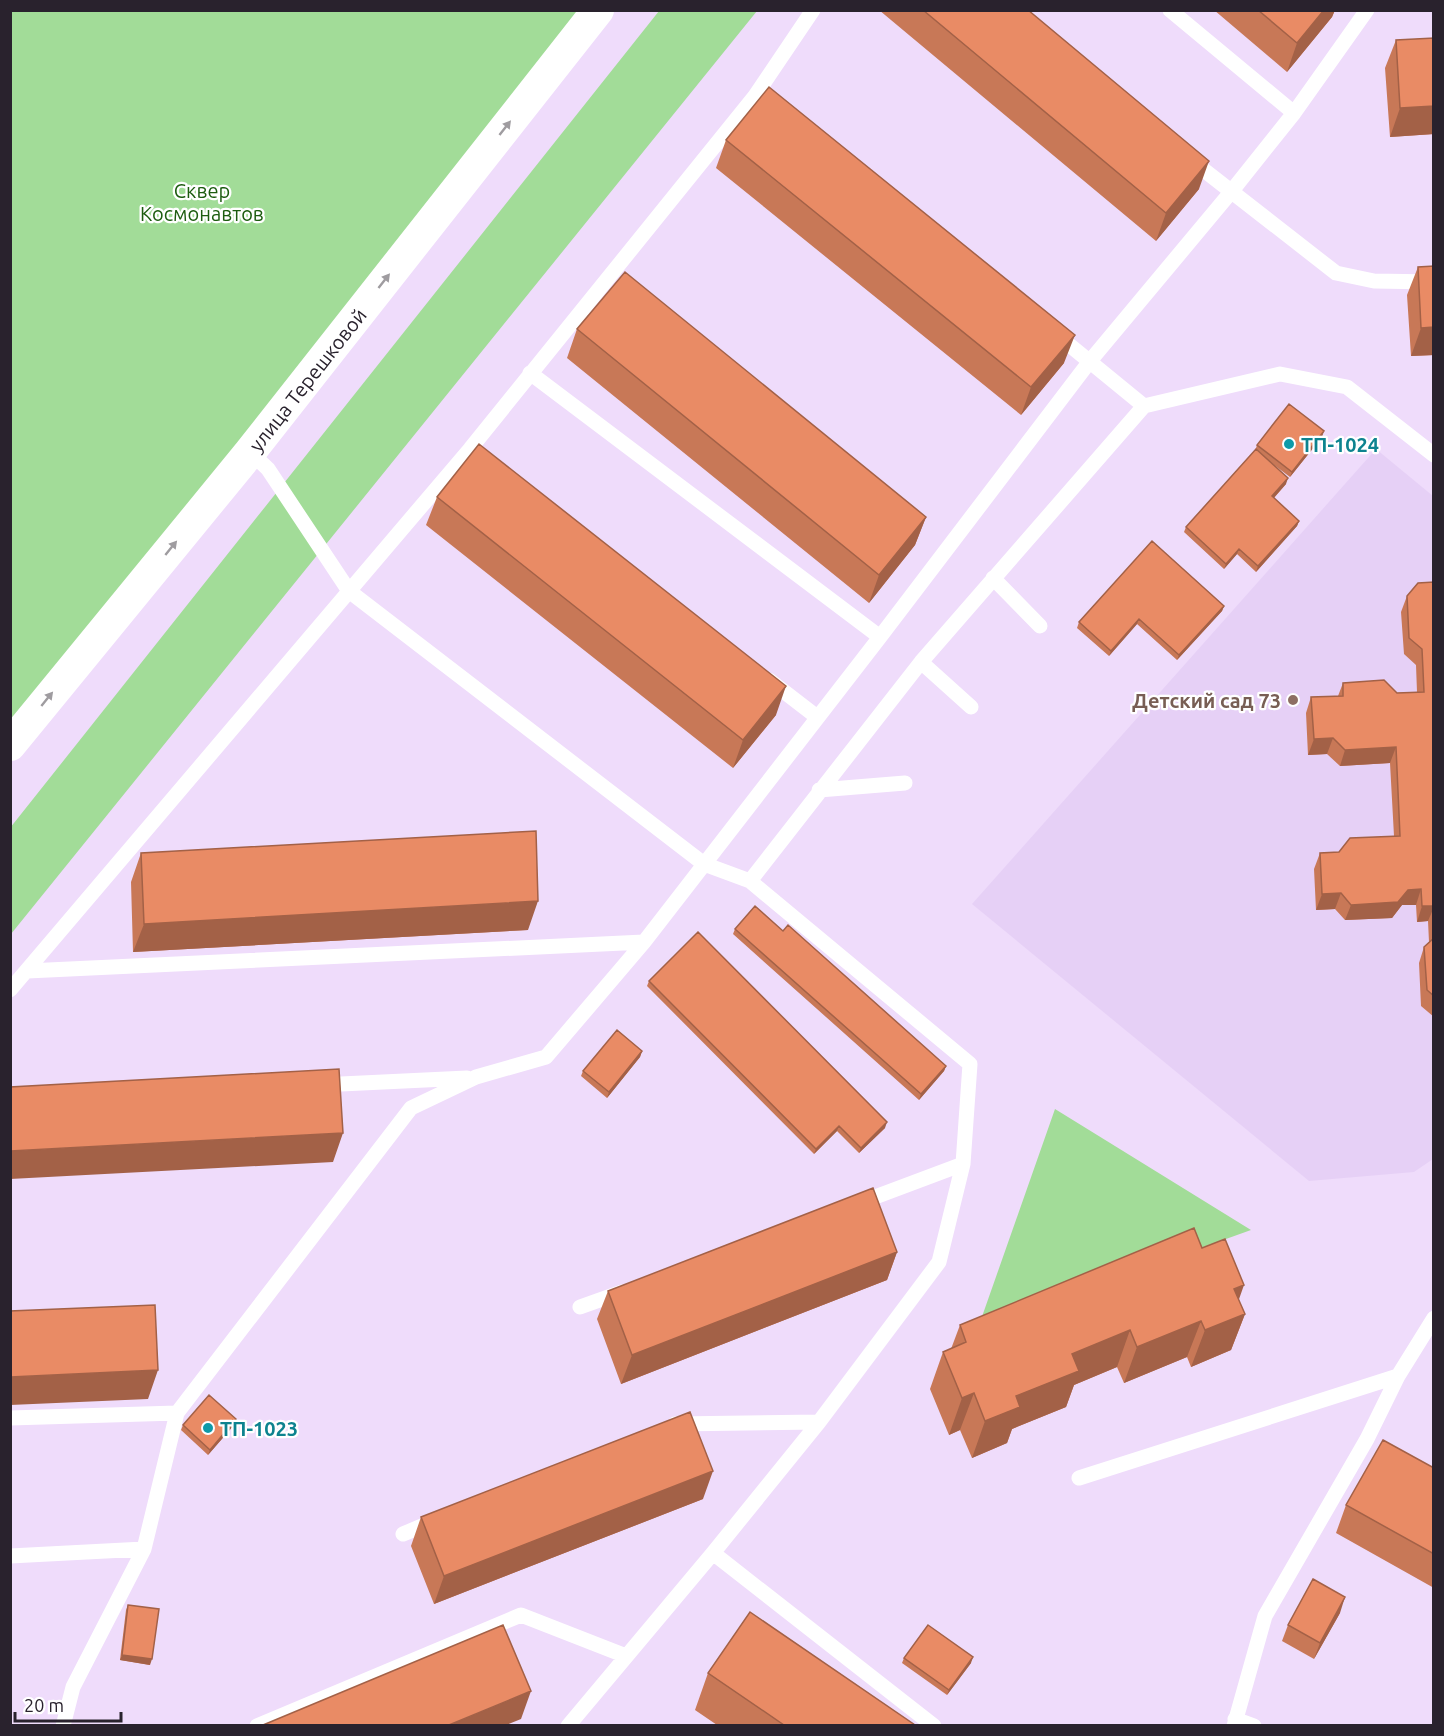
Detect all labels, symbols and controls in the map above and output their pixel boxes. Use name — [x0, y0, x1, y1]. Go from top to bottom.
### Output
one-way arrow — [499, 120, 512, 136]
park label: Сквер Космонавтов — [140, 179, 264, 225]
one-way arrow — [378, 273, 391, 289]
street label: улица Терешковой — [244, 303, 370, 456]
place label: ТП-1024 — [1301, 433, 1379, 456]
marker: ТП-1024 — [1282, 437, 1296, 451]
one-way arrow — [164, 540, 177, 556]
place label: Детский сад 73 — [1132, 689, 1281, 712]
one-way arrow — [41, 691, 54, 707]
marker: Детский сад 73 — [1286, 693, 1300, 707]
place label: ТП-1023 — [220, 1417, 298, 1440]
marker: ТП-1023 — [201, 1421, 215, 1435]
scale bar — [15, 1685, 122, 1723]
text: 20 m — [24, 1695, 64, 1715]

